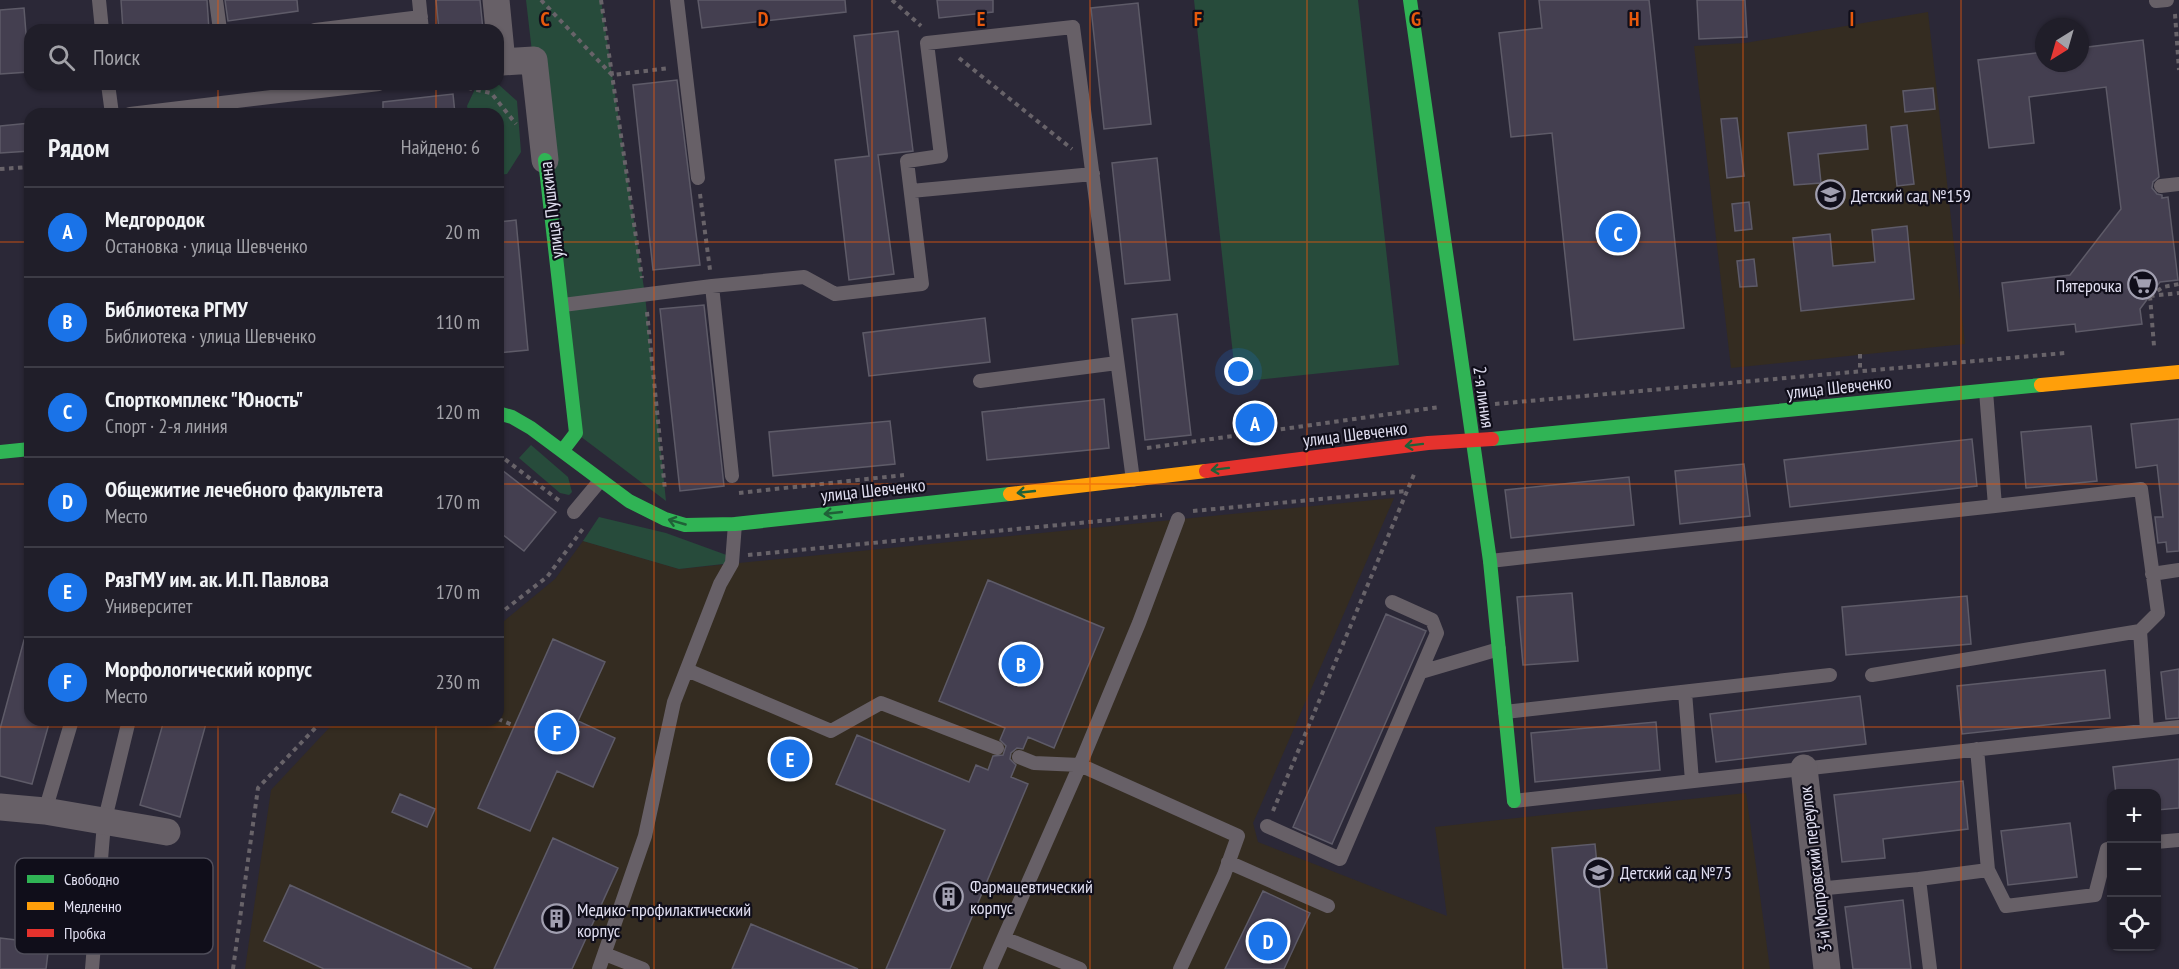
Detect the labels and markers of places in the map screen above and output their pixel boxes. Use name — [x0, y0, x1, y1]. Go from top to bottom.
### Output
school or university icon: Детский сад №159 — [1814, 179, 1846, 211]
place label: Детский сад №159 — [1851, 184, 1971, 207]
pin: C — [1598, 210, 1638, 256]
supermarket icon: Пятерочка — [2127, 269, 2159, 301]
place label: Пятерочка — [2056, 274, 2122, 297]
pin: A — [1236, 400, 1274, 446]
pin: B — [1002, 642, 1040, 686]
pin: F — [538, 710, 576, 754]
pin: E — [770, 736, 810, 782]
school or university icon: Детский сад №75 — [1583, 856, 1615, 888]
place label: Детский сад №75 — [1620, 861, 1732, 884]
place label: Фармацевтический корпус — [970, 875, 1093, 919]
building icon: Фармацевтический корпус — [933, 880, 965, 912]
place label: Медико-профилактический корпус — [577, 898, 751, 942]
building icon: Медико-профилактический корпус — [540, 903, 572, 935]
pin: D — [1248, 918, 1288, 964]

